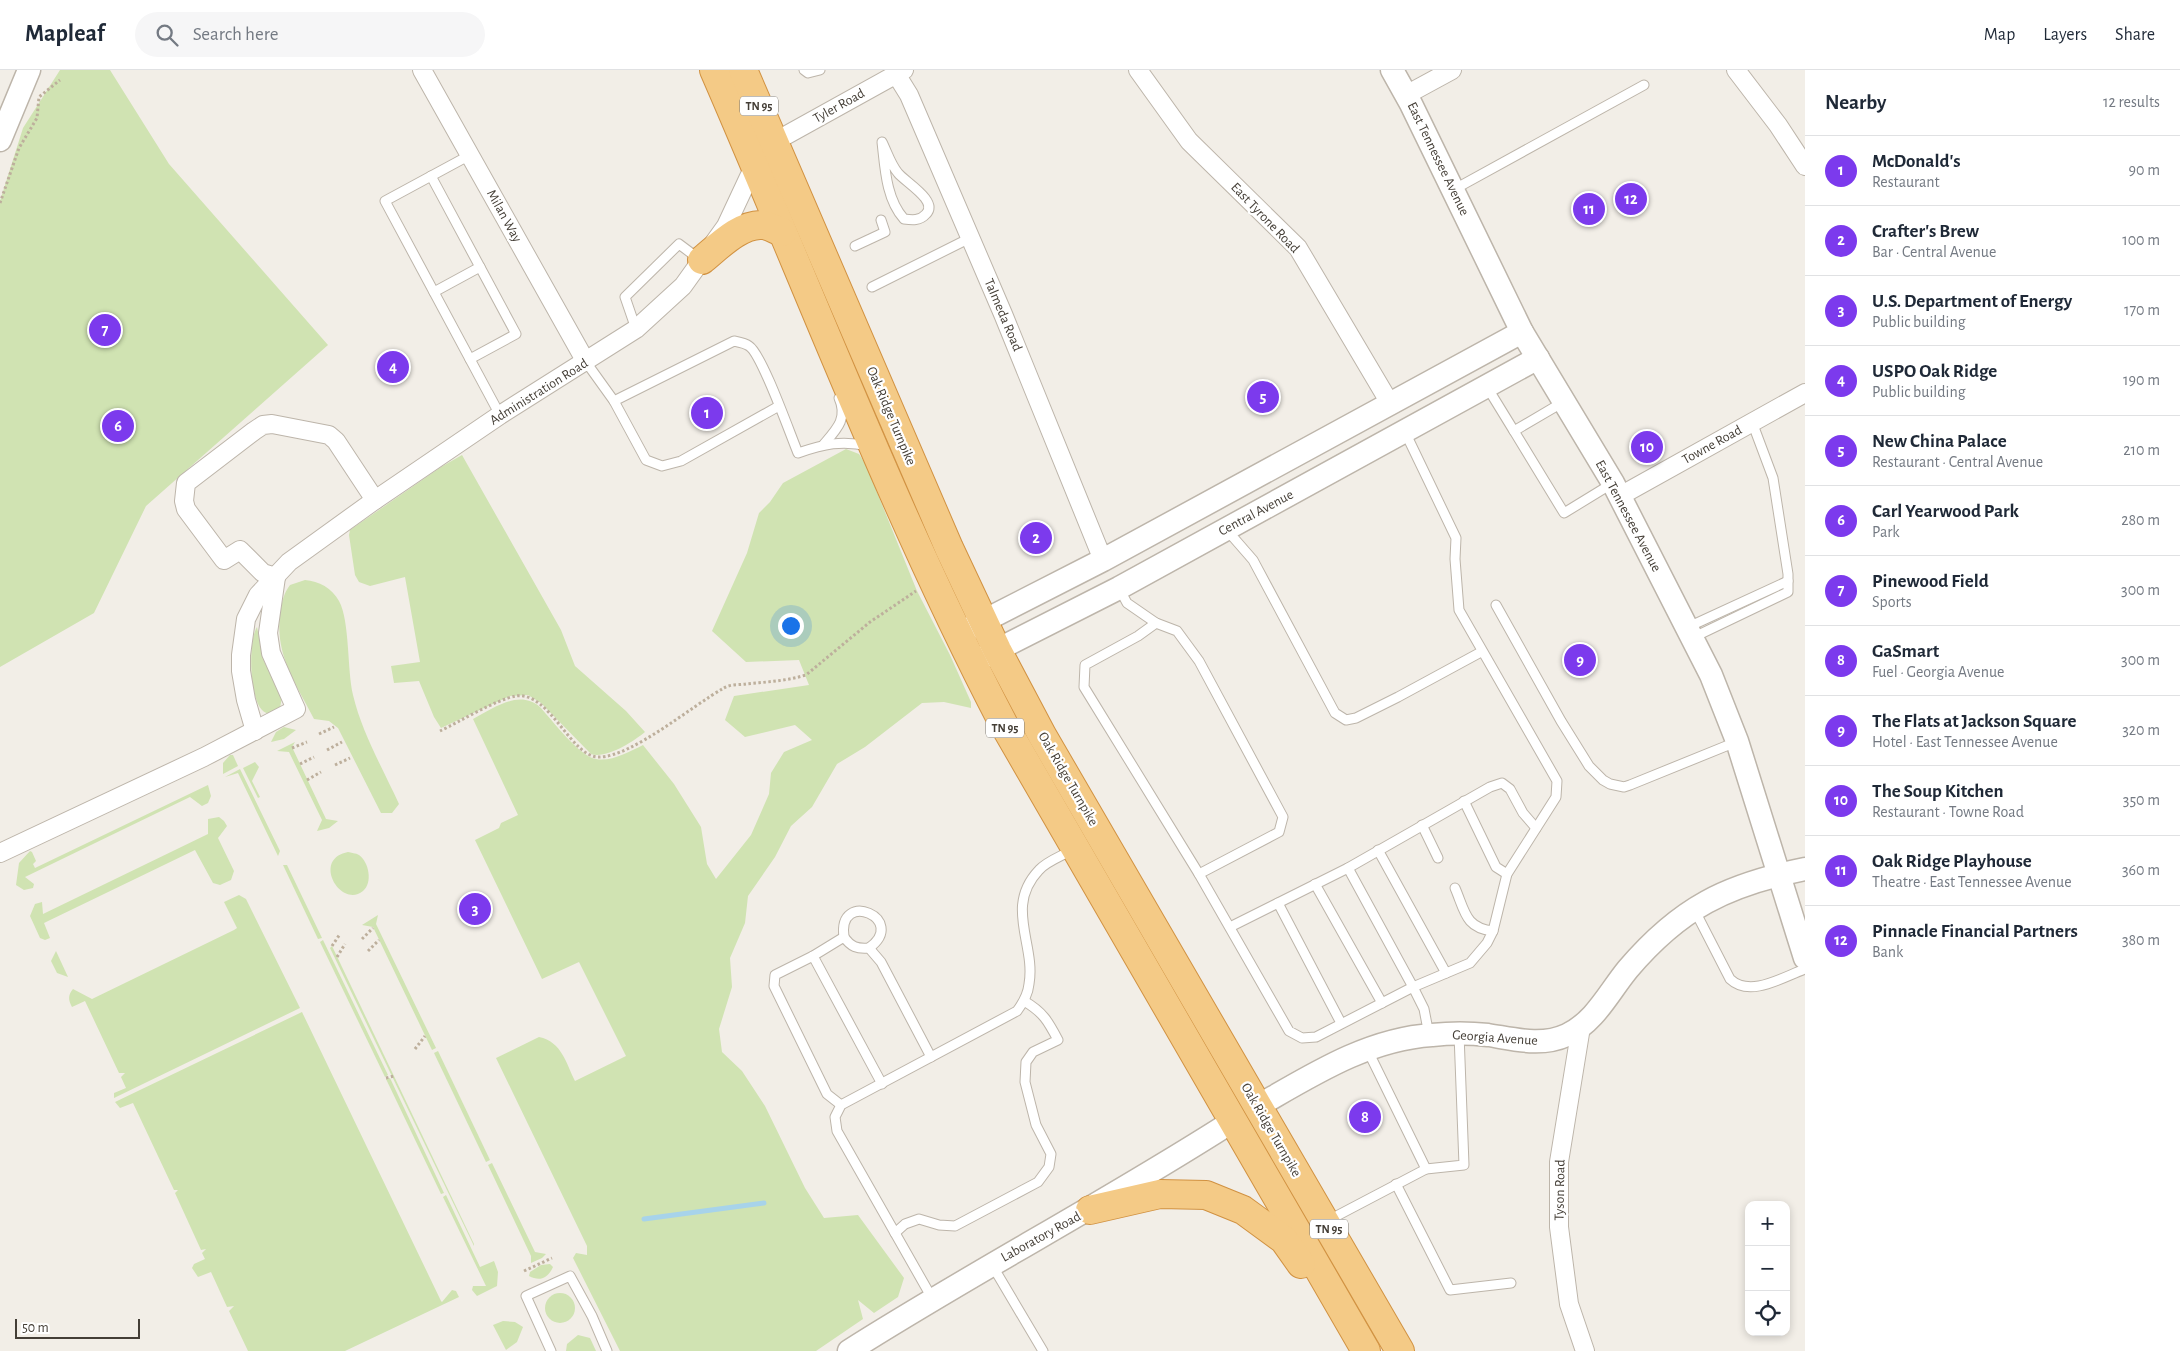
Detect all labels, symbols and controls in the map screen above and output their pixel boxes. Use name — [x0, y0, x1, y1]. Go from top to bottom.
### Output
search box — [135, 12, 485, 57]
icon: search — [153, 21, 181, 49]
text: Mapleaf — [25, 22, 105, 46]
text: Search here — [193, 25, 279, 44]
text: Map — [1984, 26, 2015, 44]
text: Layers — [2043, 26, 2087, 44]
text: Share — [2115, 26, 2155, 44]
street label: Tyler Road — [811, 86, 867, 126]
text: Nearby — [1825, 92, 1886, 113]
text: 12 results — [2103, 94, 2160, 110]
road number: TN 95 — [740, 97, 778, 116]
street label: East Tennessee Avenue — [1404, 100, 1472, 218]
text: McDonald's — [1872, 152, 1961, 171]
text: 1 — [1838, 162, 1844, 178]
text: 90 m — [2129, 162, 2160, 178]
text: Restaurant — [1872, 174, 1940, 190]
street label: East Tyrone Road — [1228, 180, 1302, 256]
pin: 12 — [1615, 180, 1647, 218]
street label: Milan Way — [484, 187, 524, 245]
pin: 11 — [1573, 190, 1605, 228]
text: Crafter's Brew — [1872, 222, 1979, 241]
text: 2 — [1837, 232, 1845, 248]
text: 100 m — [2122, 232, 2160, 248]
text: Bar · Central Avenue — [1872, 244, 1996, 260]
street label: Talmeda Road — [981, 277, 1025, 353]
text: U.S. Department of Energy — [1872, 292, 2072, 311]
text: 3 — [1838, 302, 1844, 318]
text: 170 m — [2124, 302, 2160, 318]
pin: 7 — [89, 311, 121, 349]
text: Public building — [1872, 314, 1966, 330]
pin: 4 — [377, 348, 409, 386]
street label: Administration Road — [487, 356, 591, 428]
text: USPO Oak Ridge — [1872, 362, 1997, 381]
street label: Oak Ridge Turnpike — [864, 365, 918, 467]
text: 4 — [1837, 372, 1845, 388]
text: 190 m — [2123, 372, 2160, 388]
pin: 5 — [1247, 378, 1279, 416]
text: Public building — [1872, 384, 1966, 400]
pin: 1 — [691, 394, 723, 432]
pin: 6 — [102, 407, 134, 445]
street label: Towne Road — [1680, 423, 1744, 467]
pin: 10 — [1631, 428, 1663, 466]
text: New China Palace — [1872, 432, 2007, 451]
text: 5 — [1838, 442, 1844, 458]
text: 210 m — [2123, 442, 2160, 458]
text: Restaurant · Central Avenue — [1872, 454, 2043, 470]
street label: East Tennessee Avenue — [1593, 458, 1663, 574]
street label: Central Avenue — [1216, 487, 1296, 539]
text: Carl Yearwood Park — [1872, 502, 2019, 521]
text: 6 — [1837, 512, 1845, 528]
text: 280 m — [2121, 512, 2160, 528]
pin: 2 — [1020, 519, 1052, 557]
text: Park — [1872, 524, 1900, 540]
text: Pinewood Field — [1872, 572, 1989, 591]
text: 7 — [1838, 582, 1844, 598]
text: 300 m — [2121, 582, 2160, 598]
text: Sports — [1872, 594, 1912, 610]
your location — [778, 613, 804, 639]
pin: 9 — [1564, 641, 1596, 679]
text: GaSmart — [1872, 642, 1939, 661]
text: 8 — [1837, 652, 1845, 668]
text: 300 m — [2121, 652, 2160, 668]
text: Fuel · Georgia Avenue — [1872, 664, 2004, 680]
text: The Flats at Jackson Square — [1872, 712, 2076, 731]
road number: TN 95 — [986, 718, 1024, 738]
text: 9 — [1837, 722, 1845, 738]
text: 320 m — [2122, 722, 2160, 738]
street label: Oak Ridge Turnpike — [1036, 730, 1100, 828]
text: Hotel · East Tennessee Avenue — [1872, 734, 2058, 750]
text: The Soup Kitchen — [1872, 782, 2004, 801]
text: 10 — [1834, 792, 1848, 808]
text: 350 m — [2123, 792, 2160, 808]
text: Restaurant · Towne Road — [1872, 804, 2024, 820]
text: Oak Ridge Playhouse — [1872, 852, 2032, 871]
text: 11 — [1835, 862, 1847, 878]
text: 360 m — [2122, 862, 2160, 878]
text: Theatre · East Tennessee Avenue — [1872, 874, 2072, 890]
pin: 3 — [459, 890, 491, 928]
text: Pinnacle Financial Partners — [1872, 922, 2078, 941]
text: 12 — [1834, 932, 1848, 948]
text: 380 m — [2122, 932, 2160, 948]
text: Bank — [1872, 944, 1903, 960]
street label: Georgia Avenue — [1452, 1028, 1538, 1048]
street label: Oak Ridge Turnpike — [1239, 1081, 1303, 1179]
pin: 8 — [1349, 1098, 1381, 1136]
street label: Tyson Road — [1552, 1159, 1568, 1221]
map controls — [1745, 1201, 1790, 1336]
button: + — [1745, 1201, 1790, 1246]
street label: Laboratory Road — [999, 1209, 1083, 1265]
road number: TN 95 — [1310, 1220, 1348, 1238]
button: − — [1745, 1246, 1790, 1291]
button: locate — [1745, 1291, 1790, 1336]
scale bar — [15, 1316, 140, 1339]
text: 50 m — [22, 1321, 49, 1335]

